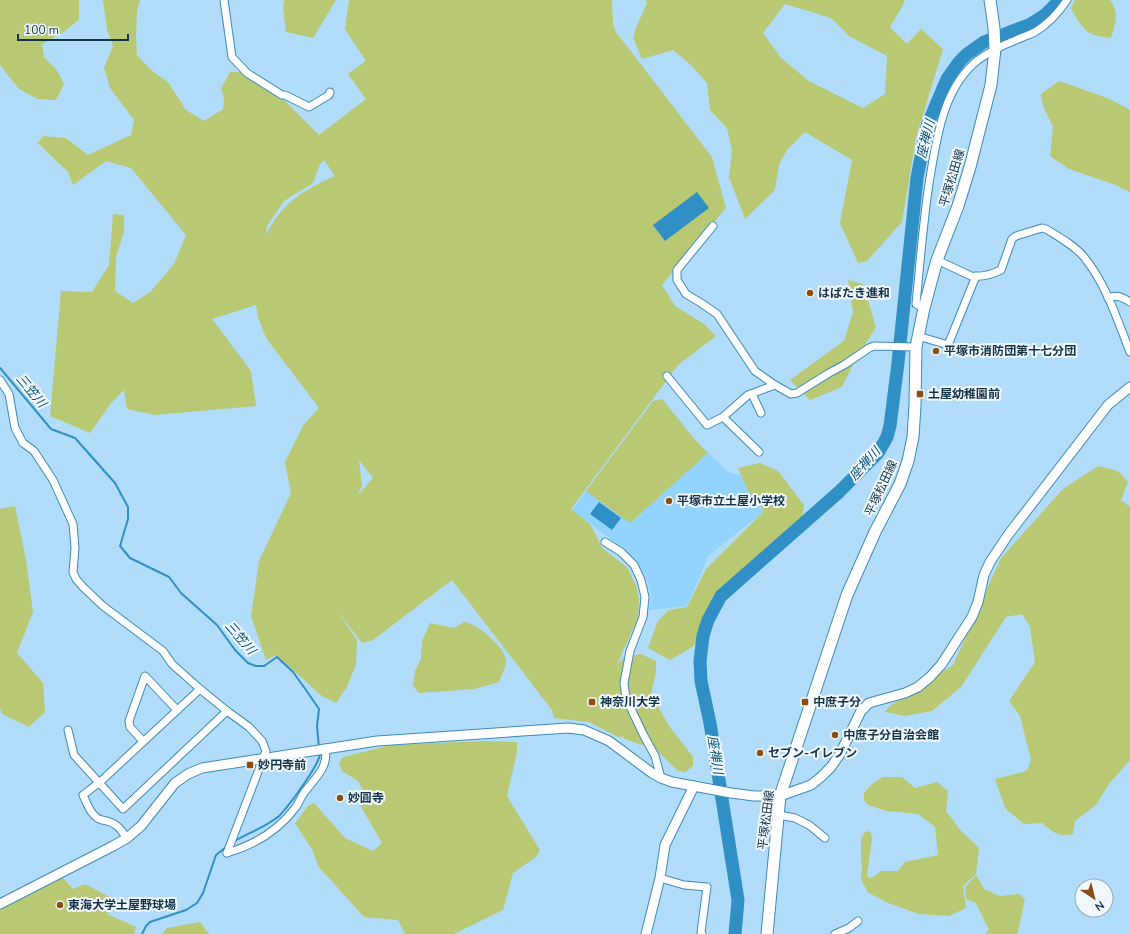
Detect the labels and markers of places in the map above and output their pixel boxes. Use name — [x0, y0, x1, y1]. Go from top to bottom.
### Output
place label: はばたき進和 — [818, 285, 890, 301]
marker: はばたき進和 — [805, 288, 815, 298]
place label: 平塚市消防団第十七分団 — [944, 343, 1076, 359]
marker: 平塚市消防団第十七分団 — [931, 346, 941, 356]
place label: 土屋幼稚園前 — [928, 386, 1000, 402]
marker: 土屋幼稚園前 — [915, 389, 925, 399]
place label: 平塚市立土屋小学校 — [677, 493, 785, 509]
marker: 平塚市立土屋小学校 — [664, 496, 674, 506]
place label: 神奈川大学 — [600, 694, 660, 710]
place label: 中庶子分 — [813, 694, 861, 710]
marker: 神奈川大学 — [587, 697, 597, 707]
marker: 中庶子分 — [800, 697, 810, 707]
place label: 中庶子分自治会館 — [843, 727, 939, 743]
marker: 中庶子分自治会館 — [830, 730, 840, 740]
place label: セブン-イレブン — [768, 745, 857, 761]
marker: セブン-イレブン — [755, 748, 765, 758]
place label: 妙円寺前 — [258, 757, 306, 773]
marker: 妙円寺前 — [245, 760, 255, 770]
place label: 妙圓寺 — [348, 790, 384, 806]
marker: 妙圓寺 — [335, 793, 345, 803]
place label: 東海大学土屋野球場 — [68, 897, 176, 913]
marker: 東海大学土屋野球場 — [55, 900, 65, 910]

